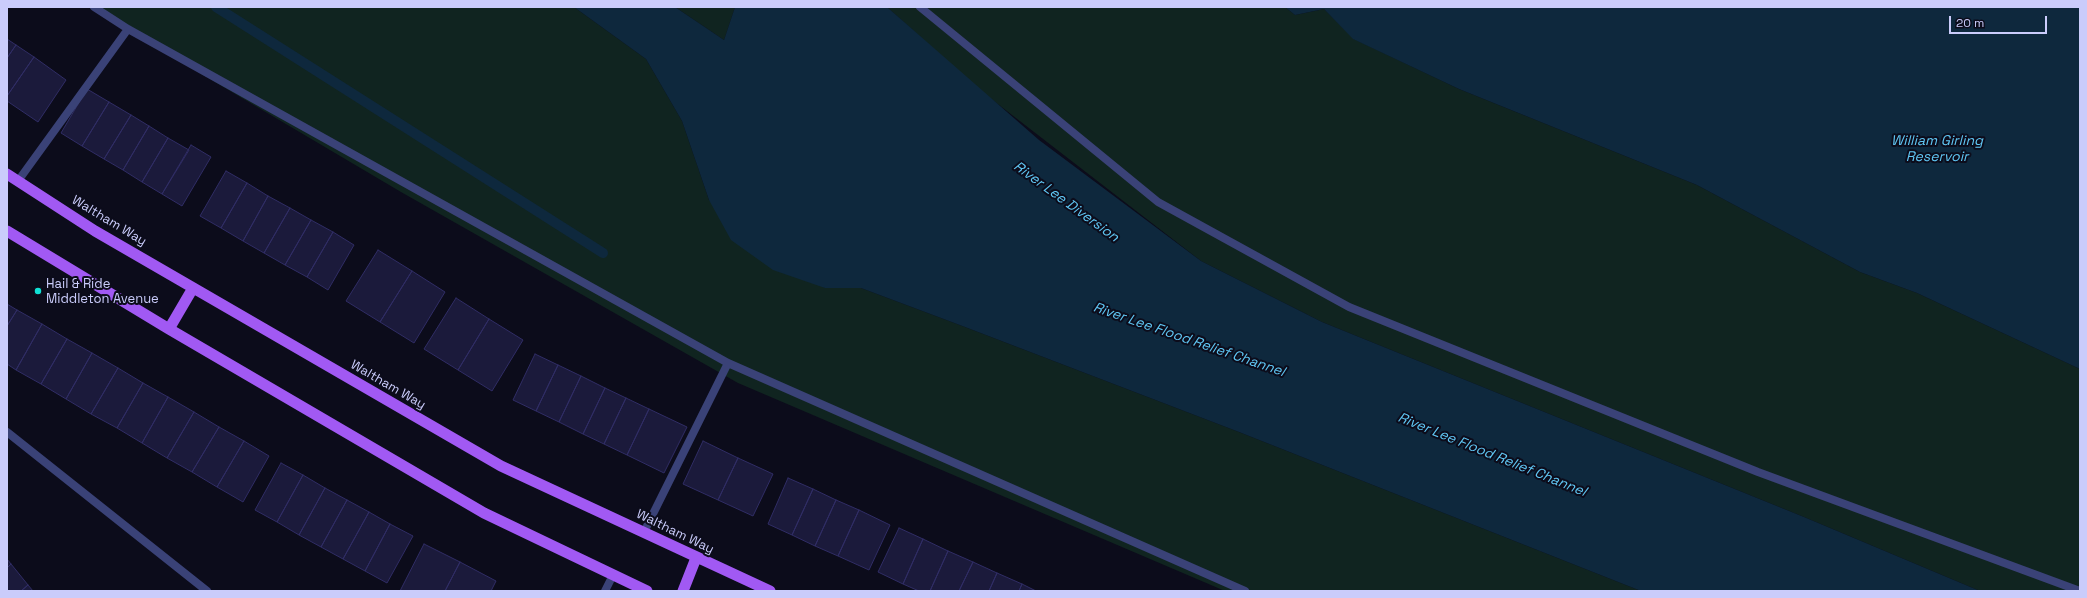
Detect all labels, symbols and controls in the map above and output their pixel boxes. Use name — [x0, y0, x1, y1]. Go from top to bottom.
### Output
scale bar — [1951, 8, 2049, 34]
text: 20 m — [1956, 15, 1984, 31]
water label: William Girling Reservoir — [1891, 133, 1983, 166]
water label: River Lee Diversion — [1010, 158, 1122, 246]
street label: Waltham Way — [69, 193, 149, 249]
place label: Hail & Ride Middleton Avenue — [46, 276, 159, 307]
marker: Hail & Ride Middleton Avenue — [33, 286, 43, 296]
water label: River Lee Flood Relief Channel — [1091, 299, 1287, 381]
street label: Waltham Way — [348, 357, 428, 413]
water label: River Lee Flood Relief Channel — [1395, 409, 1589, 501]
street label: Waltham Way — [634, 506, 716, 558]

